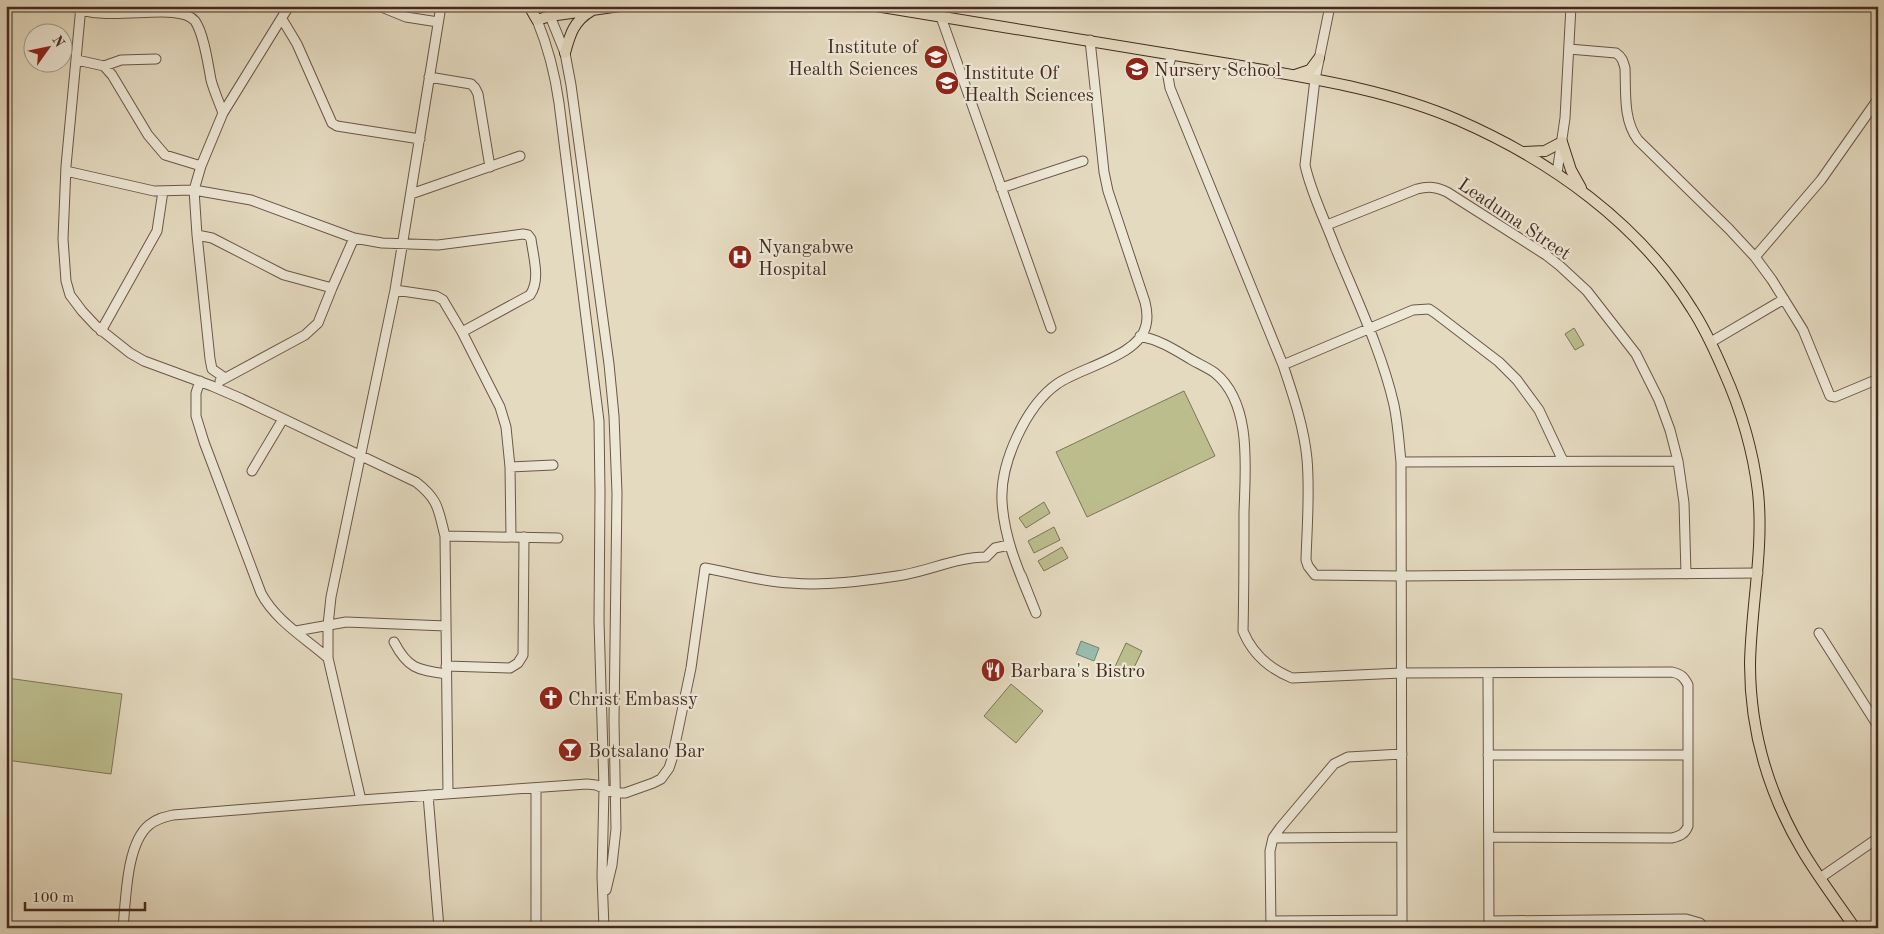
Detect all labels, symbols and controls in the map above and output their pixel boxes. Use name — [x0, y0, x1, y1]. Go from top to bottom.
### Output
north arrow — [22, 22, 72, 72]
text: N — [49, 33, 67, 50]
place label: Institute of Health Sciences — [788, 39, 919, 80]
school or university icon: Institute of Health Sciences — [923, 44, 949, 70]
school or university icon: Nursery School — [1124, 56, 1150, 82]
place label: Nursery School — [1154, 62, 1281, 81]
place label: Institute Of Health Sciences — [964, 65, 1094, 106]
school or university icon: Institute Of Health Sciences — [934, 70, 960, 96]
street label: Leaduma Street — [1454, 176, 1573, 265]
place label: Nyangabwe Hospital — [758, 239, 853, 280]
hospital icon: Nyangabwe Hospital — [727, 244, 753, 270]
restaurant icon: Barbara's Bistro — [980, 657, 1006, 683]
place label: Barbara's Bistro — [1010, 663, 1145, 682]
church icon: Christ Embassy — [538, 685, 564, 711]
place label: Christ Embassy — [568, 691, 698, 710]
bar icon: Botsalano Bar — [557, 737, 583, 763]
place label: Botsalano Bar — [588, 743, 705, 762]
scale bar — [25, 879, 145, 911]
text: 100 m — [32, 891, 74, 906]

